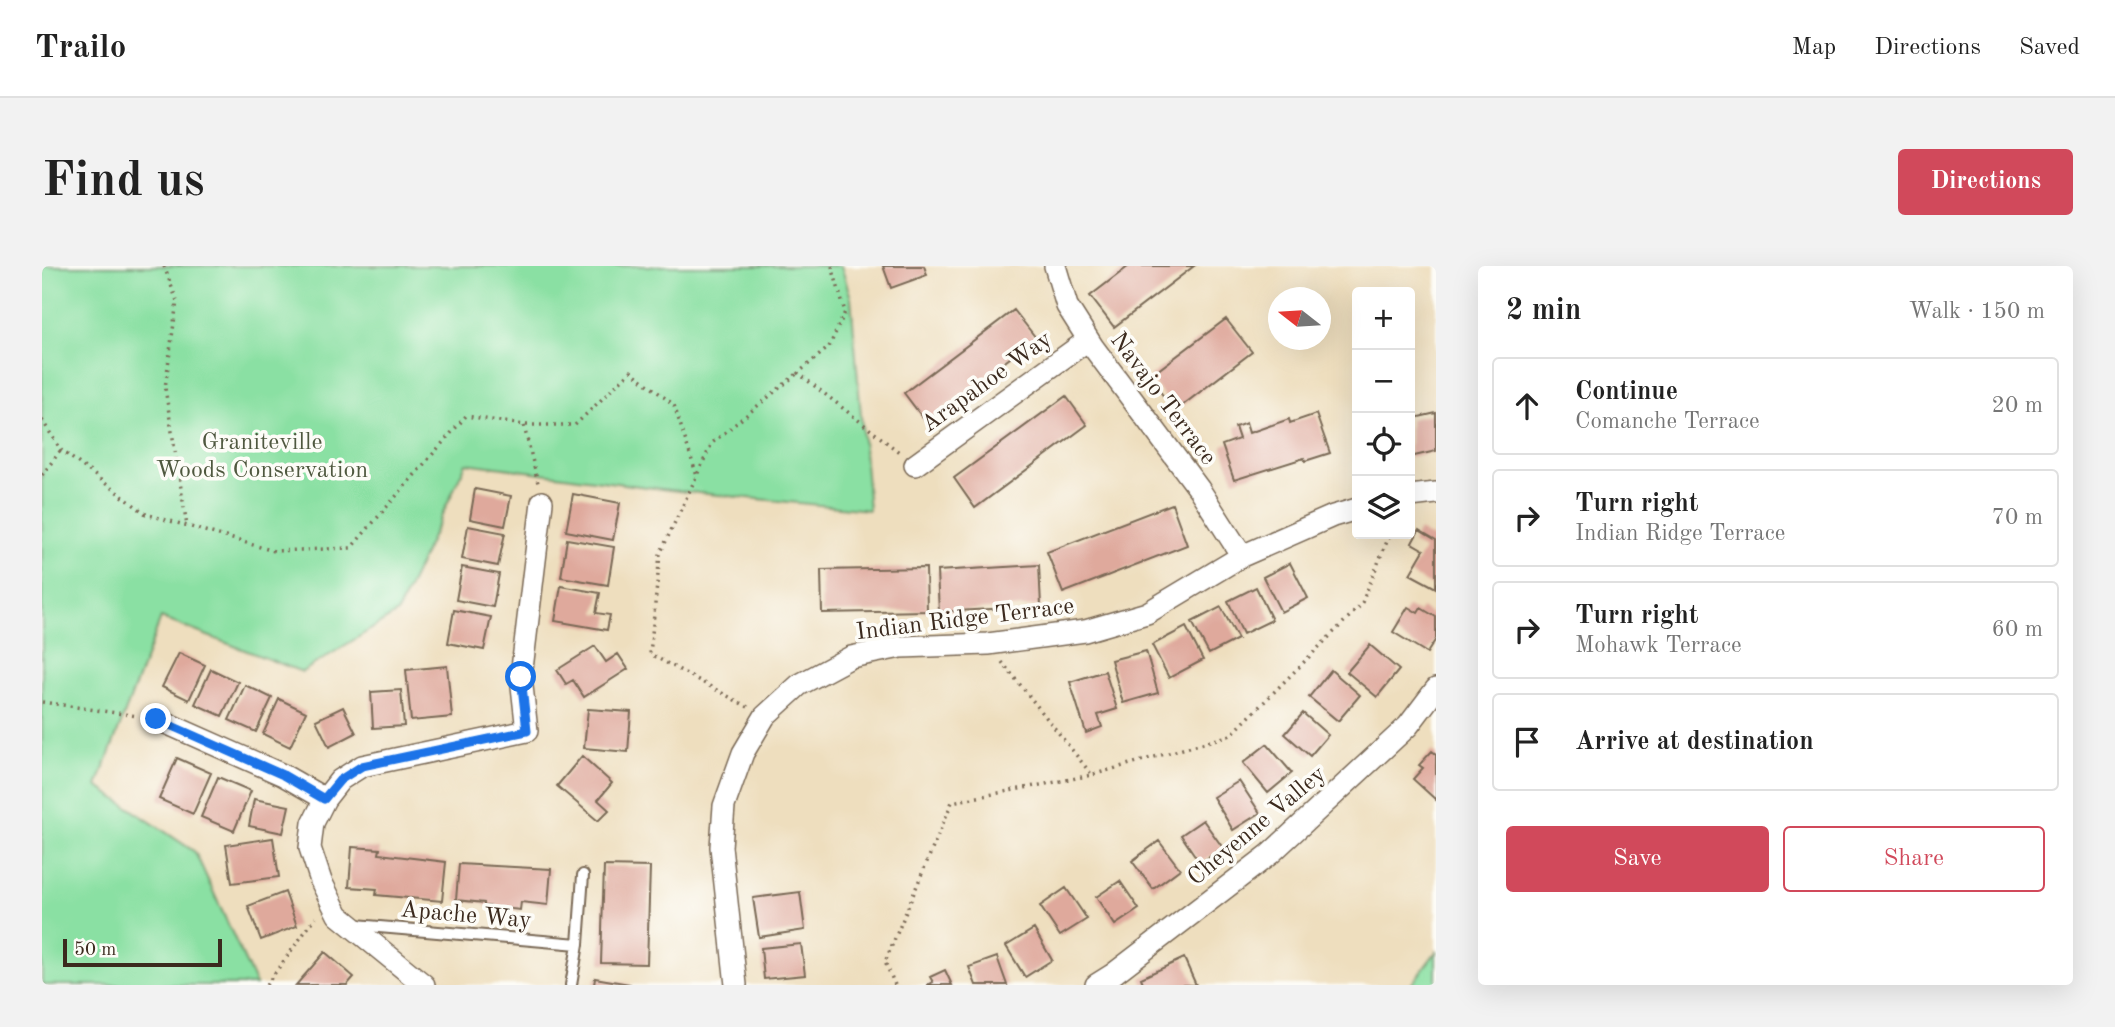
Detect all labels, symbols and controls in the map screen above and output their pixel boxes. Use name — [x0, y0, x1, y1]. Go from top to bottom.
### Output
text: Trailo — [35, 32, 126, 65]
text: Map — [1792, 36, 1836, 60]
text: Directions — [1874, 36, 1981, 60]
text: Saved — [2019, 36, 2080, 60]
button: Directions — [1898, 149, 2073, 215]
text: Find us — [42, 158, 205, 207]
north arrow — [1268, 287, 1331, 350]
map controls — [1352, 287, 1415, 539]
button: + — [1352, 287, 1415, 350]
text: 2 min — [1506, 296, 1581, 326]
text: Walk · 150 m — [1909, 300, 2045, 323]
street label: Arapahoe Way — [917, 327, 1057, 438]
street label: Navajo Terrace — [1105, 328, 1220, 470]
button: − — [1352, 350, 1415, 413]
text: Continue — [1575, 379, 1678, 405]
icon: ahead — [1508, 387, 1546, 425]
text: 20 m — [1992, 394, 2043, 417]
text: Comanche Terrace — [1575, 410, 1760, 433]
button: locate — [1352, 413, 1415, 476]
park label: Graniteville Woods Conservation — [156, 431, 368, 483]
button: layers — [1352, 476, 1415, 539]
text: Turn right — [1575, 491, 1698, 517]
icon: right — [1508, 499, 1546, 537]
text: 70 m — [1992, 506, 2043, 529]
text: Indian Ridge Terrace — [1575, 522, 1785, 545]
street label: Indian Ridge Terrace — [855, 595, 1076, 645]
text: Turn right — [1575, 603, 1698, 629]
icon: right — [1508, 611, 1546, 649]
text: 60 m — [1992, 618, 2043, 641]
text: Mohawk Terrace — [1575, 634, 1742, 657]
route start — [505, 661, 536, 692]
route end — [140, 703, 171, 734]
icon: arrive — [1508, 723, 1546, 761]
text: Arrive at destination — [1575, 729, 1814, 755]
street label: Cheyenne Valley — [1184, 762, 1331, 891]
button: Save — [1506, 826, 1769, 892]
button: Share — [1783, 826, 2045, 892]
street label: Apache Way — [399, 898, 533, 934]
scale bar — [63, 936, 222, 968]
text: 50 m — [74, 941, 116, 960]

